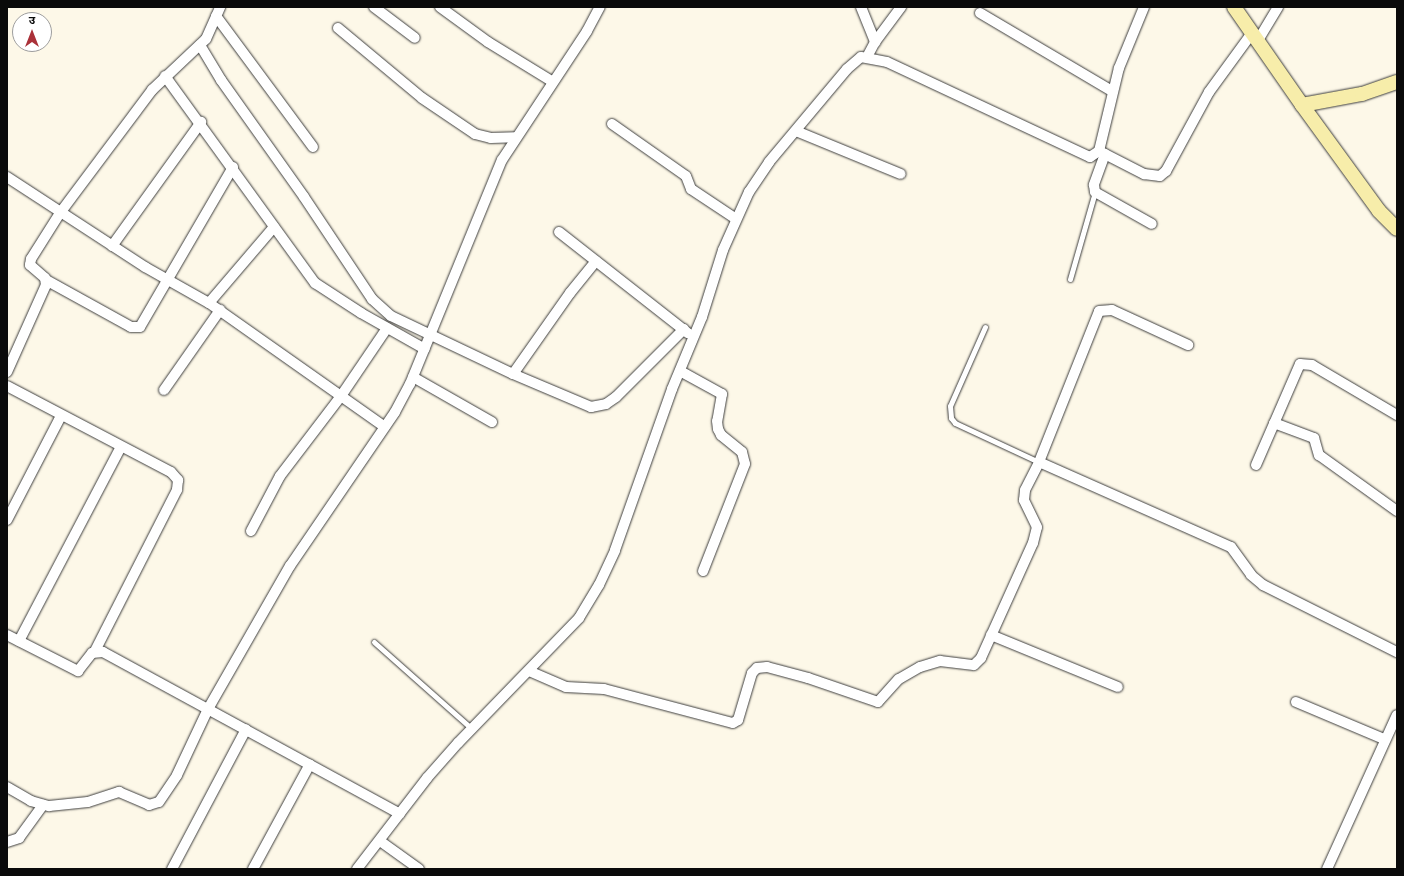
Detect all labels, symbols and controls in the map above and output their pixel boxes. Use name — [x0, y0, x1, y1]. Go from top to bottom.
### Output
north arrow — [12, 12, 52, 52]
text: उ — [29, 14, 35, 27]

